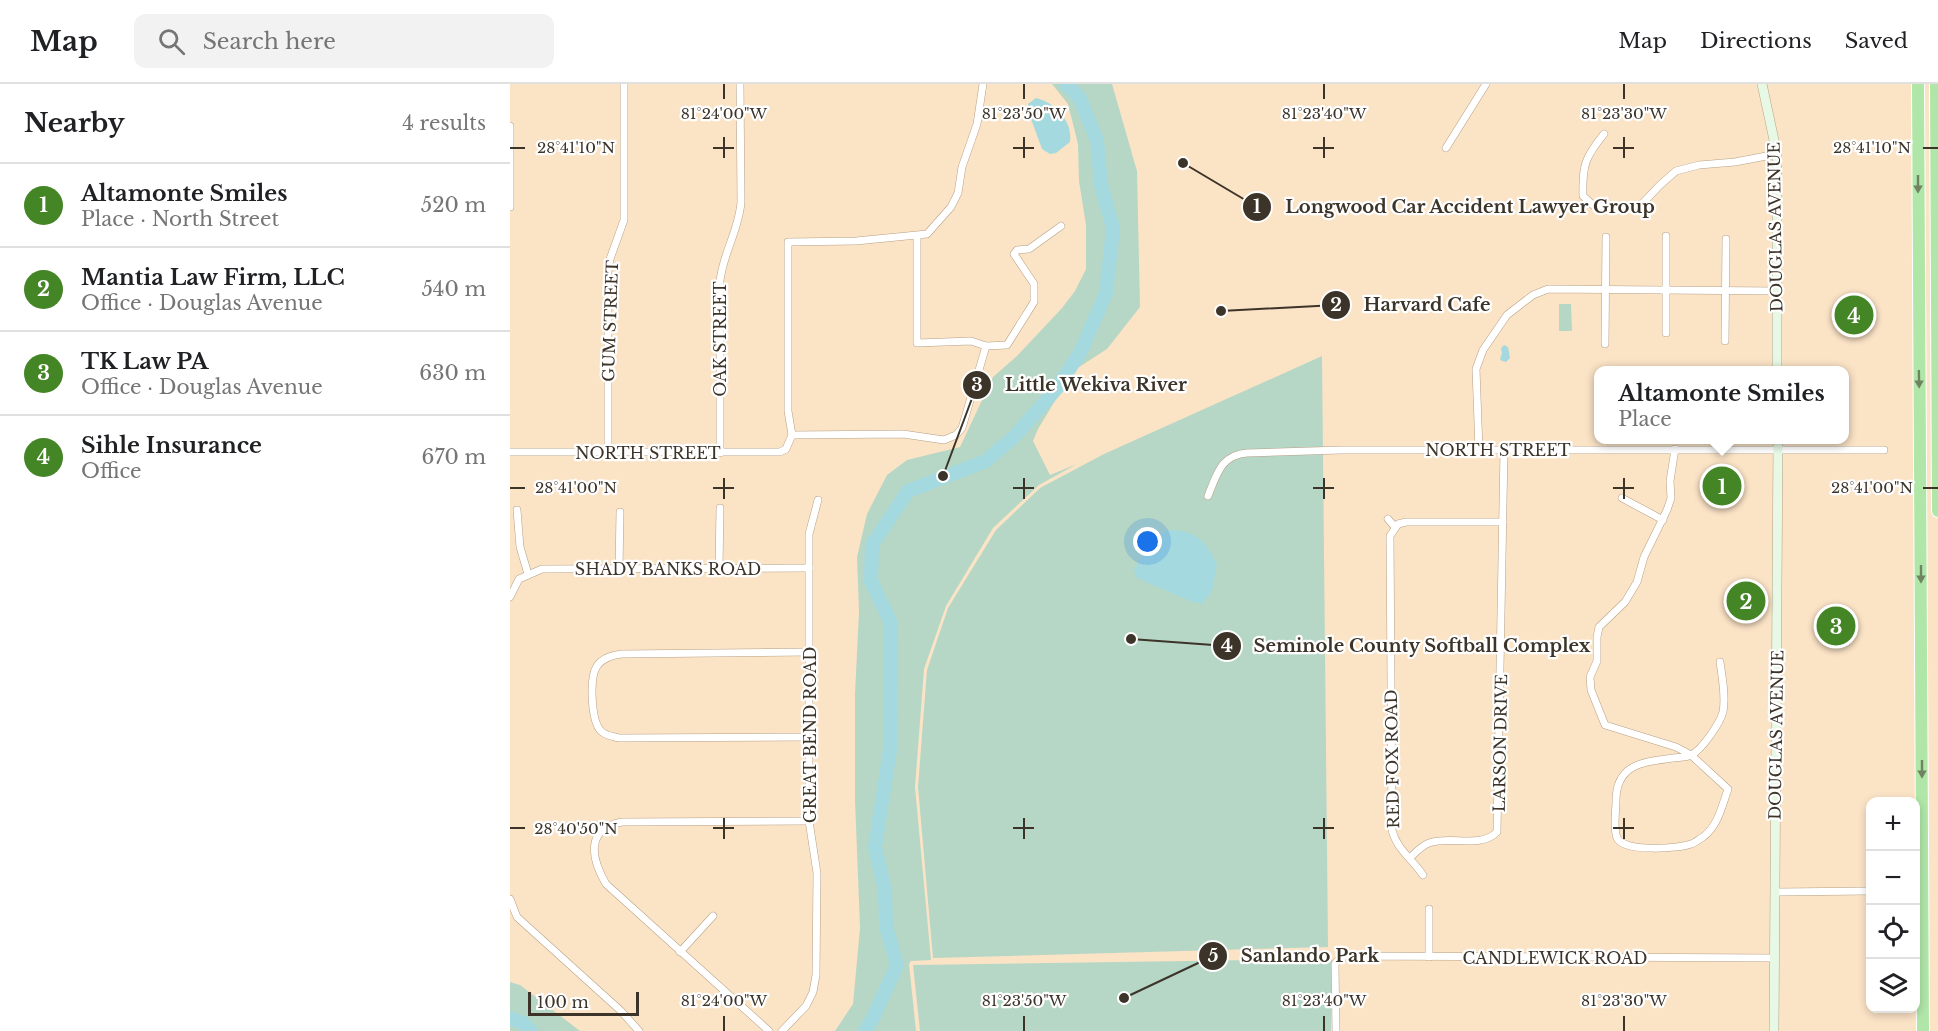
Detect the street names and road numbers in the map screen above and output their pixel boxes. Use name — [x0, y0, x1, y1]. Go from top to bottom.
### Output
street label: DOUGLAS AVENUE — [1764, 142, 1786, 312]
street label: GUM STREET — [598, 260, 622, 382]
street label: OAK STREET — [710, 281, 730, 397]
street label: NORTH STREET — [1425, 440, 1571, 460]
street label: NORTH STREET — [575, 443, 721, 463]
street label: SHADY BANKS ROAD — [575, 559, 761, 579]
street label: GREAT BEND ROAD — [800, 647, 820, 823]
street label: DOUGLAS AVENUE — [1765, 650, 1787, 820]
street label: LARSON DRIVE — [1489, 674, 1511, 812]
street label: RED FOX ROAD — [1381, 689, 1403, 829]
street label: CANDLEWICK ROAD — [1462, 948, 1648, 968]

